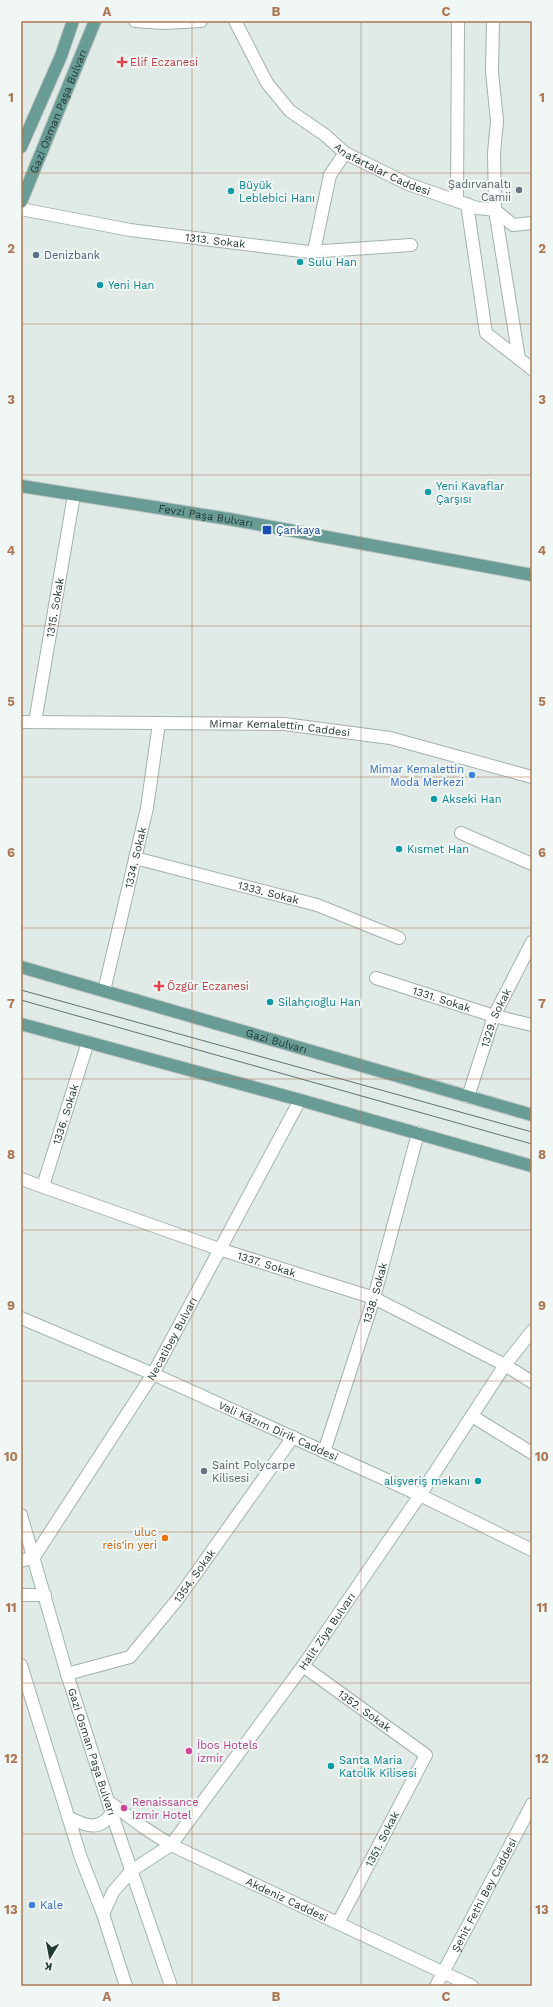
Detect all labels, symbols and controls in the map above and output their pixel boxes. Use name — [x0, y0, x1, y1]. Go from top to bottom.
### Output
text: A — [103, 4, 112, 19]
text: B — [272, 4, 281, 19]
text: C — [442, 4, 451, 19]
street label: Gazi Osman Paşa Bulvarı — [27, 47, 90, 176]
place label: Elif Eczanesi — [130, 56, 198, 69]
marker: Elif Eczanesi — [117, 57, 127, 67]
text: 1 — [8, 90, 14, 105]
text: 1 — [539, 90, 545, 105]
street label: Anafartalar Caddesi — [331, 140, 432, 198]
place label: Şadırvanaltı Camii — [448, 178, 511, 204]
place label: Büyük Leblebici Hanı — [239, 179, 315, 205]
marker: Şadırvanaltı Camii — [514, 185, 524, 195]
marker: Büyük Leblebici Hanı — [226, 186, 236, 196]
street label: 1313. Sokak — [185, 231, 246, 251]
text: 2 — [7, 241, 15, 256]
text: 2 — [538, 241, 546, 256]
place label: Denizbank — [44, 249, 100, 262]
marker: Denizbank — [31, 250, 41, 260]
place label: Sulu Han — [308, 256, 357, 269]
marker: Sulu Han — [295, 257, 305, 267]
place label: Yeni Han — [108, 279, 154, 292]
marker: Yeni Han — [95, 280, 105, 290]
text: 3 — [7, 392, 15, 407]
text: 3 — [538, 392, 546, 407]
place label: Yeni Kavaflar Çarşısı — [436, 480, 505, 506]
marker: Yeni Kavaflar Çarşısı — [423, 487, 433, 497]
street label: Fevzi Paşa Bulvarı — [157, 502, 254, 530]
marker: Çankaya — [261, 524, 273, 536]
place label: Çankaya — [276, 524, 320, 537]
text: 4 — [7, 543, 16, 558]
text: 4 — [538, 543, 547, 558]
street label: 1315. Sokak — [44, 577, 67, 639]
text: 5 — [7, 694, 15, 709]
text: 5 — [538, 694, 546, 709]
street label: Mimar Kemalettin Caddesi — [209, 717, 351, 740]
place label: Mimar Kemalettin Moda Merkezi — [369, 763, 464, 789]
marker: Mimar Kemalettin Moda Merkezi — [467, 770, 477, 780]
place label: Akseki Han — [442, 793, 501, 806]
marker: Akseki Han — [429, 794, 439, 804]
street label: 1334. Sokak — [122, 826, 149, 890]
place label: Kısmet Han — [407, 843, 469, 856]
marker: Kısmet Han — [394, 844, 404, 854]
text: 6 — [7, 845, 15, 860]
text: 6 — [538, 845, 546, 860]
street label: 1333. Sokak — [237, 879, 300, 907]
place label: Özgür Eczanesi — [167, 979, 249, 993]
marker: Özgür Eczanesi — [154, 981, 164, 991]
street label: 1331. Sokak — [411, 984, 472, 1015]
street label: 1329. Sokak — [478, 986, 514, 1049]
text: 7 — [7, 996, 15, 1011]
place label: Silahçıoğlu Han — [278, 996, 361, 1009]
text: 7 — [538, 996, 546, 1011]
marker: Silahçıoğlu Han — [265, 997, 275, 1007]
street label: Gazi Bulvarı — [244, 1026, 309, 1057]
street label: 1336. Sokak — [50, 1083, 81, 1146]
text: 8 — [7, 1147, 15, 1162]
text: 8 — [538, 1147, 546, 1162]
street label: 1337. Sokak — [236, 1249, 297, 1280]
street label: 1338. Sokak — [360, 1261, 390, 1325]
street label: Necatibey Bulvarı — [145, 1295, 200, 1383]
text: 9 — [7, 1298, 15, 1313]
text: 9 — [538, 1298, 546, 1313]
street label: Vali Kâzım Dirik Caddesi — [216, 1399, 340, 1464]
text: 10 — [4, 1449, 18, 1464]
text: 10 — [535, 1449, 549, 1464]
place label: Saint Polycarpe Kilisesi — [212, 1459, 295, 1485]
marker: Saint Polycarpe Kilisesi — [199, 1466, 209, 1476]
place label: alışveriş mekanı — [384, 1475, 470, 1488]
marker: alışveriş mekanı — [473, 1476, 483, 1486]
place label: uluc reis'in yeri — [103, 1526, 157, 1552]
marker: uluc reis'in yeri — [160, 1533, 170, 1543]
street label: 1354. Sokak — [171, 1547, 218, 1605]
street label: Halit Ziya Bulvarı — [296, 1591, 358, 1673]
text: 11 — [5, 1600, 17, 1615]
text: 11 — [536, 1600, 548, 1615]
street label: Gazi Osman Paşa Bulvarı — [65, 1686, 118, 1817]
street label: 1352. Sokak — [335, 1687, 393, 1735]
place label: İbos Hotels izmir — [197, 1738, 258, 1765]
marker: İbos Hotels izmir — [184, 1746, 194, 1756]
text: 12 — [4, 1751, 18, 1766]
text: 12 — [535, 1751, 549, 1766]
place label: Santa Maria Katolik Kilisesi — [339, 1754, 417, 1780]
marker: Santa Maria Katolik Kilisesi — [326, 1761, 336, 1771]
place label: Renaissance Izmir Hotel — [132, 1796, 199, 1822]
marker: Renaissance Izmir Hotel — [119, 1803, 129, 1813]
street label: 1351. Sokak — [363, 1809, 402, 1869]
street label: Şehit Fethi Bey Caddesi — [449, 1836, 520, 1954]
street label: Akdeniz Caddesi — [244, 1875, 330, 1924]
place label: Kale — [40, 1899, 63, 1912]
marker: Kale — [27, 1900, 37, 1910]
text: 13 — [4, 1902, 18, 1917]
text: 13 — [535, 1902, 549, 1917]
north arrow — [30, 1937, 70, 1977]
text: K — [43, 1959, 53, 1973]
text: A — [103, 1989, 112, 2004]
text: B — [272, 1989, 281, 2004]
text: C — [442, 1989, 451, 2004]

